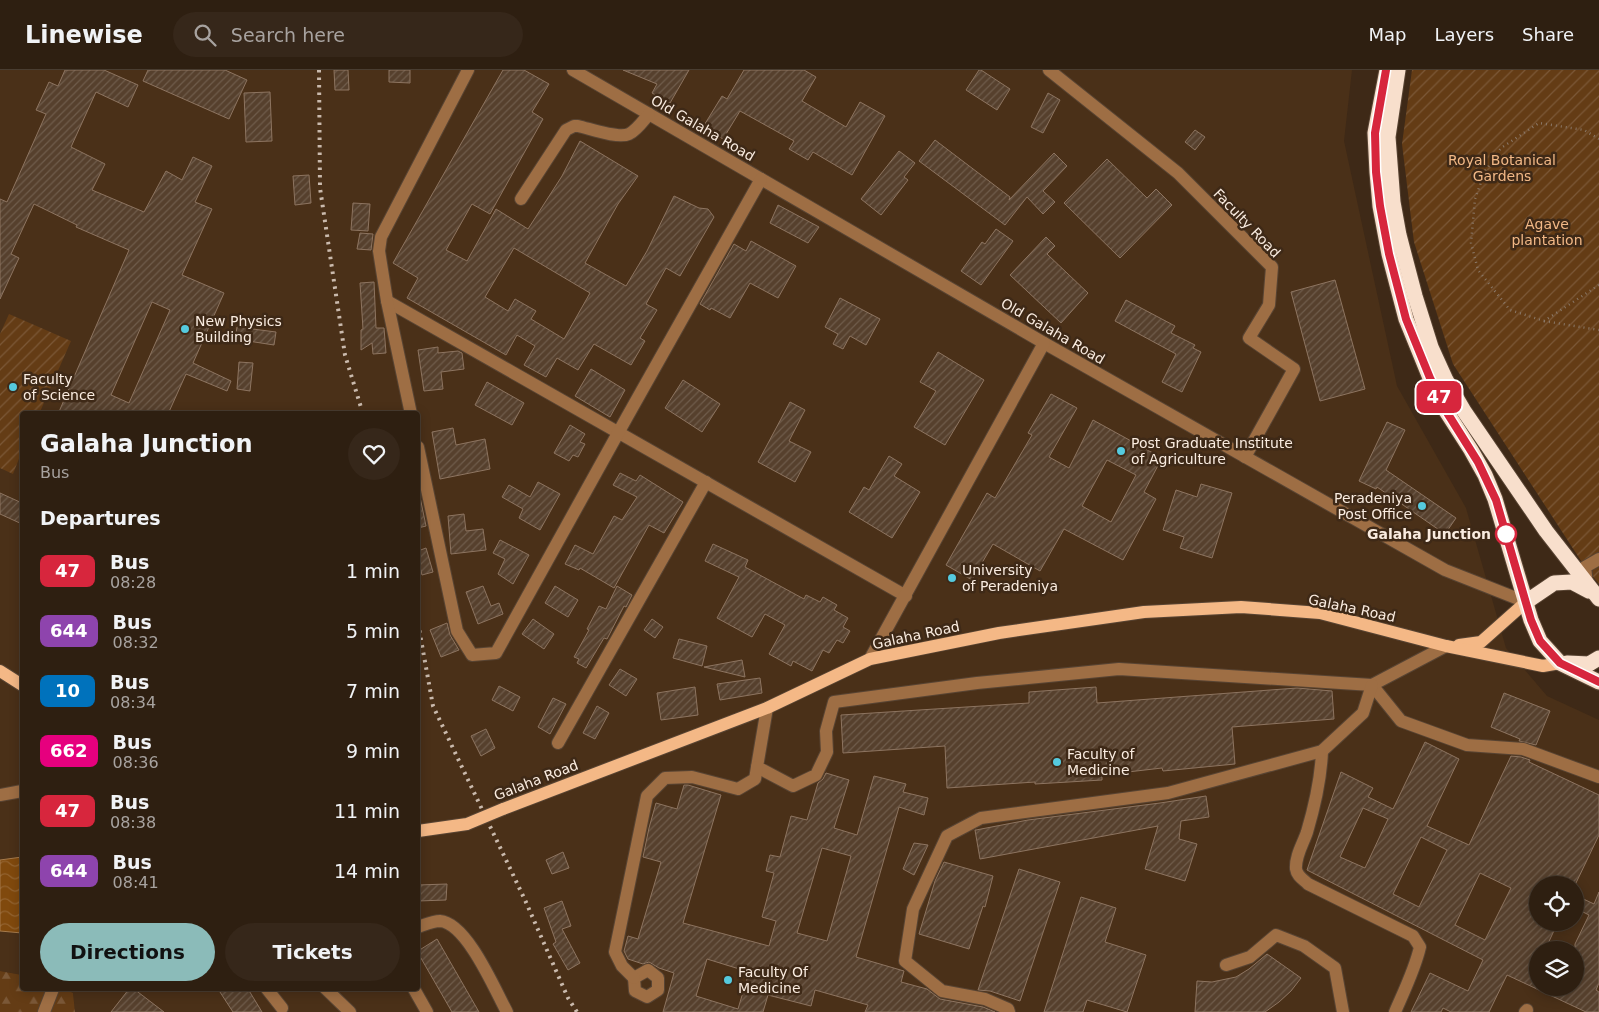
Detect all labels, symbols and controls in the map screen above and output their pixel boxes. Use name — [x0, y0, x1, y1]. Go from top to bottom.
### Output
search box — [173, 12, 523, 57]
text: Linewise — [25, 21, 143, 49]
icon: search — [191, 21, 219, 49]
text: Search here — [231, 24, 345, 46]
text: Map — [1368, 24, 1406, 45]
text: Layers — [1434, 24, 1494, 45]
text: Share — [1522, 24, 1574, 45]
street label: Old Galaha Road — [648, 92, 758, 164]
park label: Royal Botanical Gardens — [1448, 152, 1556, 184]
street label: Faculty Road — [1210, 185, 1284, 261]
park label: Agave plantation — [1511, 216, 1583, 248]
street label: Old Galaha Road — [998, 295, 1108, 367]
place label: New Physics Building — [195, 313, 282, 345]
marker: New Physics Building — [179, 323, 191, 335]
place label: Faculty of Science — [23, 371, 95, 403]
marker: Faculty of Science — [7, 381, 19, 393]
line badge: 47 — [1416, 381, 1462, 413]
text: 47 — [1426, 386, 1452, 407]
button: heart — [348, 428, 400, 480]
text: Galaha Junction — [40, 430, 253, 458]
place label: Post Graduate Institute of Agriculture — [1131, 435, 1293, 467]
marker: Post Graduate Institute of Agriculture — [1115, 445, 1127, 457]
text: Bus — [40, 463, 69, 482]
place label: Peradeniya Post Office — [1334, 490, 1412, 522]
marker: Peradeniya Post Office — [1416, 500, 1428, 512]
text: Departures — [40, 507, 161, 529]
marker: Galaha Junction — [1495, 523, 1517, 545]
place label: Galaha Junction — [1367, 526, 1491, 542]
text: Bus — [110, 551, 149, 573]
text: 47 — [55, 560, 80, 581]
text: 1 min — [346, 560, 400, 582]
place label: University of Peradeniya — [962, 562, 1058, 594]
marker: University of Peradeniya — [946, 572, 958, 584]
text: 08:28 — [110, 573, 156, 592]
street label: Galaha Road — [1307, 591, 1397, 625]
text: Bus — [113, 611, 152, 633]
street label: Galaha Road — [871, 618, 961, 652]
text: 644 — [50, 620, 88, 641]
text: 5 min — [346, 620, 400, 642]
text: 08:32 — [113, 633, 159, 652]
text: Bus — [110, 671, 149, 693]
text: 10 — [55, 680, 80, 701]
text: 7 min — [346, 680, 400, 702]
text: 08:34 — [110, 693, 156, 712]
text: Bus — [113, 731, 152, 753]
text: 662 — [50, 740, 88, 761]
text: 9 min — [346, 740, 400, 762]
place label: Faculty of Medicine — [1067, 746, 1136, 778]
text: 08:36 — [113, 753, 159, 772]
marker: Faculty of Medicine — [1051, 756, 1063, 768]
street label: Galaha Road — [492, 757, 580, 803]
text: Bus — [110, 791, 149, 813]
text: 47 — [55, 800, 80, 821]
text: 11 min — [334, 800, 400, 822]
text: 08:38 — [110, 813, 156, 832]
text: Bus — [113, 851, 152, 873]
text: 644 — [50, 860, 88, 881]
text: 14 min — [334, 860, 400, 882]
text: 08:41 — [113, 873, 159, 892]
map controls — [1529, 876, 1584, 996]
button: locate — [1529, 876, 1584, 931]
button: Directions — [40, 923, 215, 981]
button: Tickets — [225, 923, 400, 981]
button: layers — [1529, 941, 1584, 996]
place label: Faculty Of Medicine — [738, 964, 809, 996]
marker: Faculty Of Medicine — [722, 974, 734, 986]

